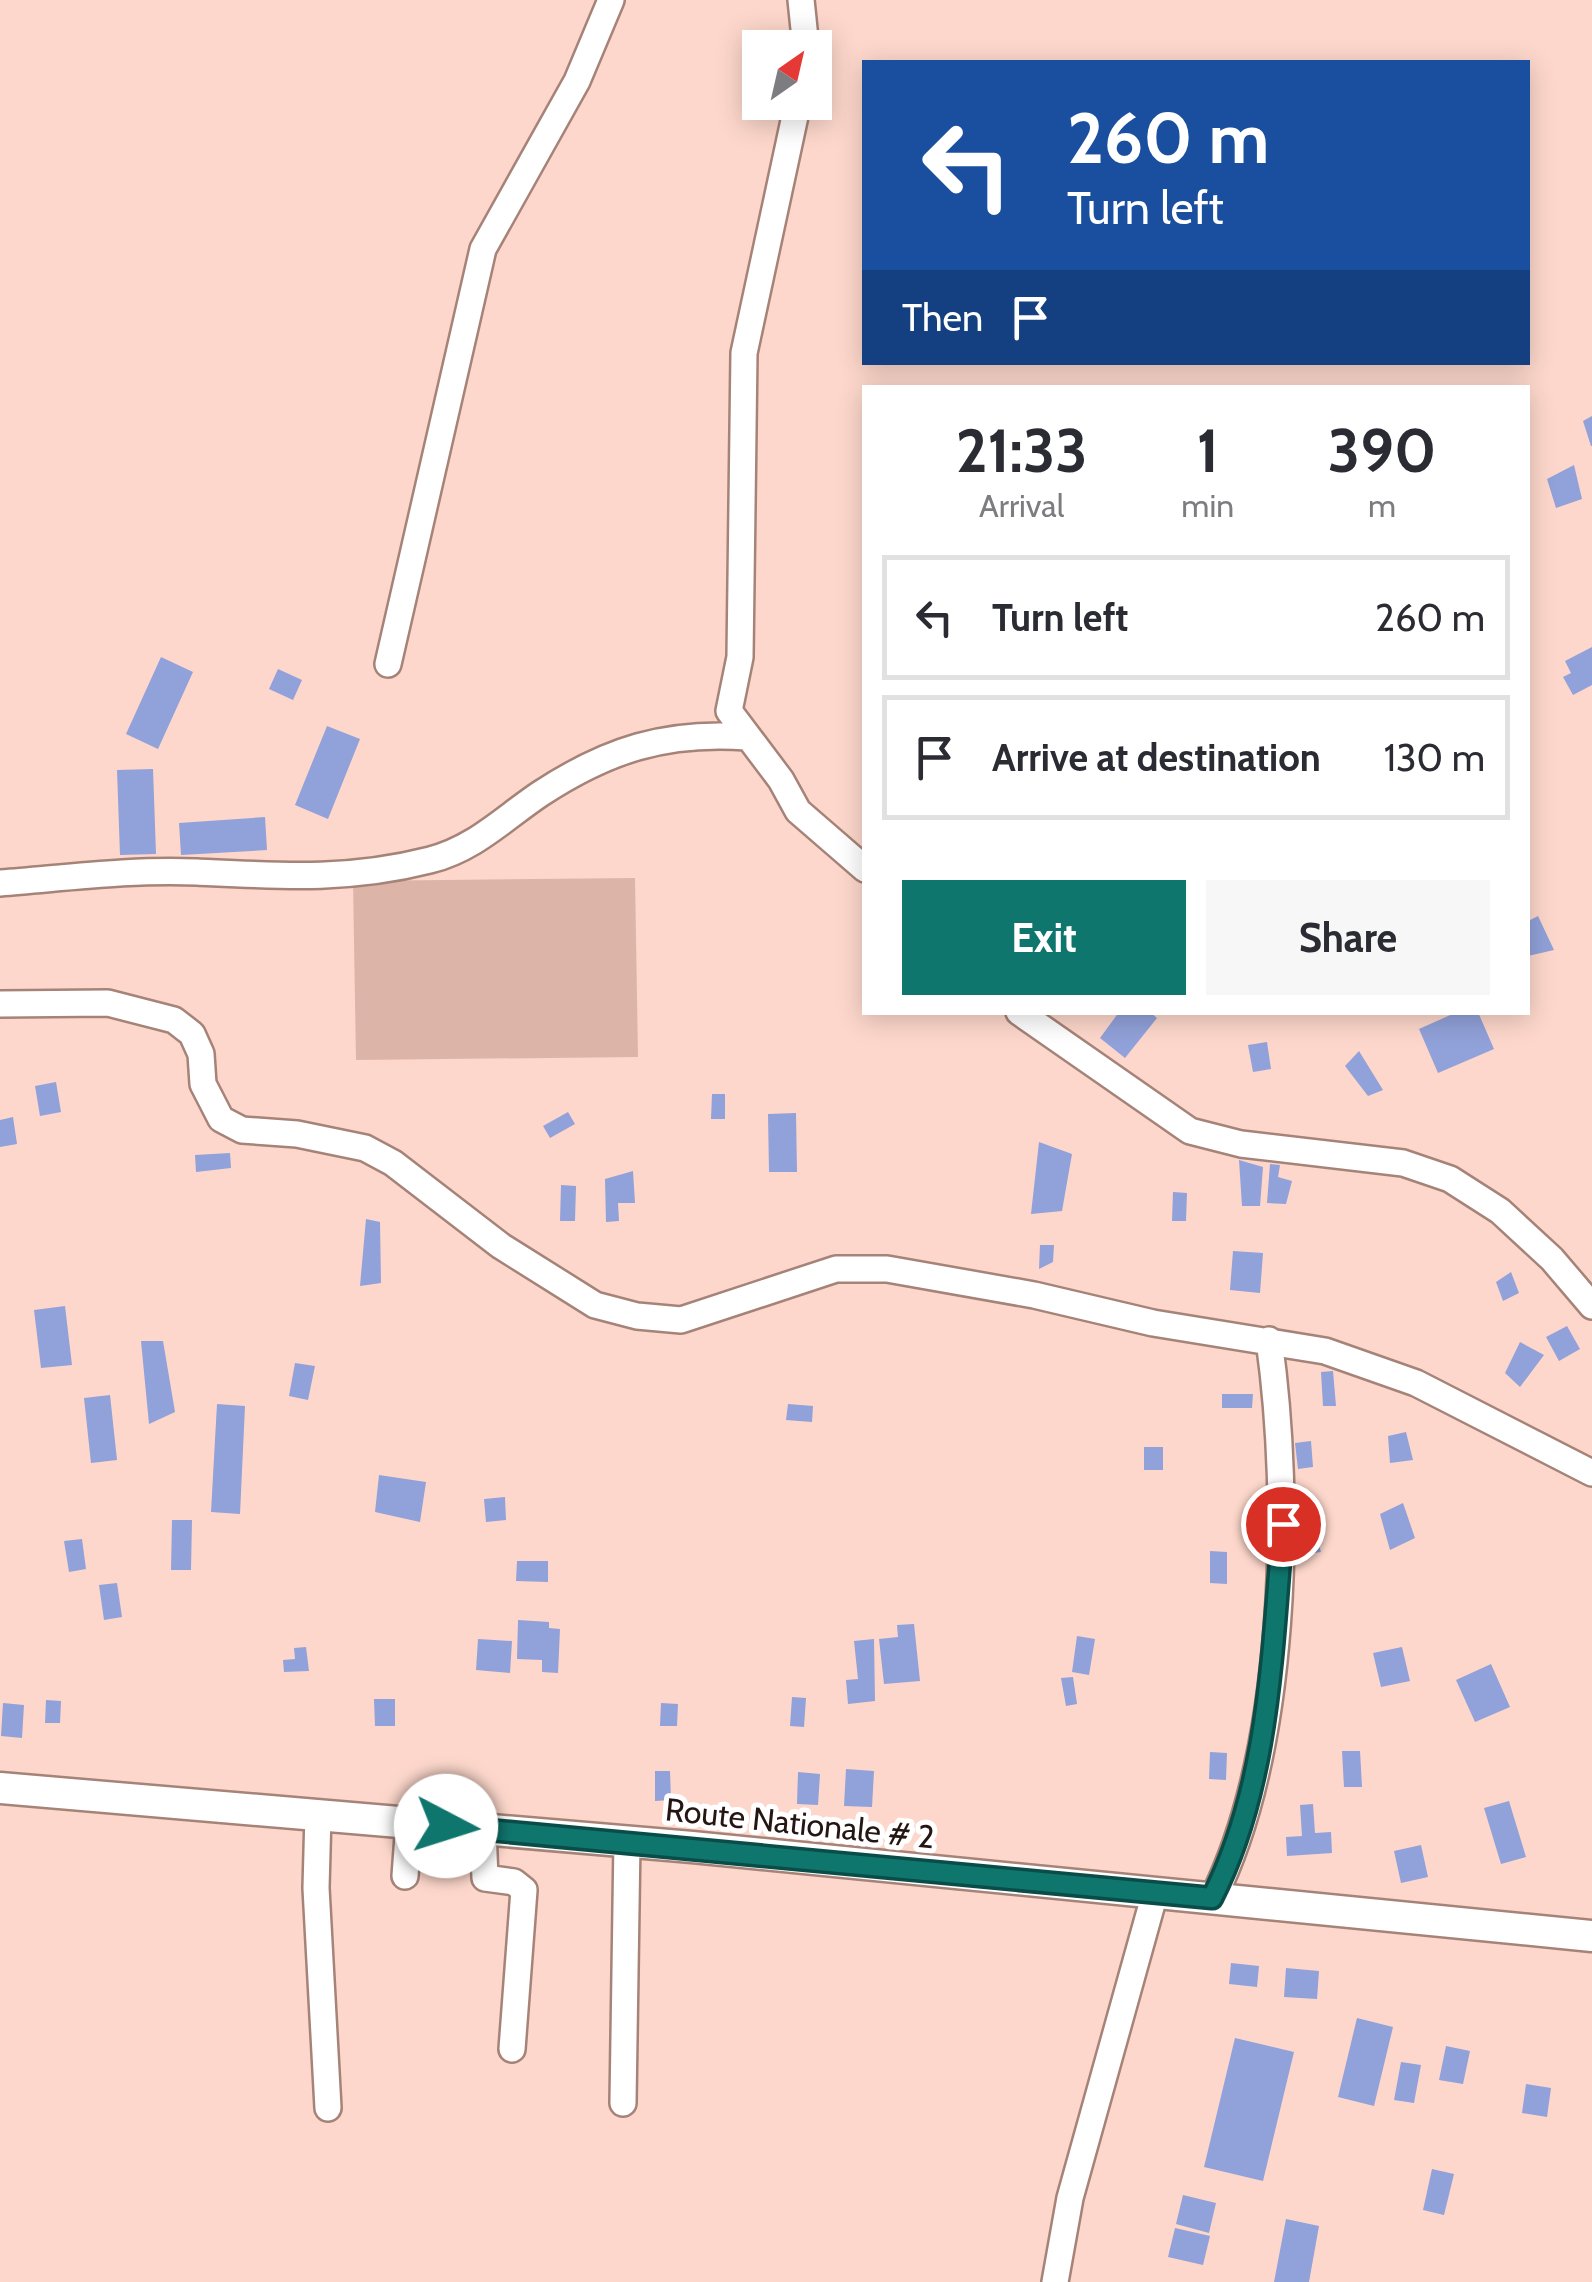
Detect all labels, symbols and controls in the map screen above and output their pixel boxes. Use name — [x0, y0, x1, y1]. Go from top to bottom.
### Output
north arrow — [742, 30, 832, 120]
map controls — [742, 30, 832, 120]
text: 260 m — [1067, 95, 1269, 181]
icon: left — [902, 100, 1032, 230]
text: Turn left — [1067, 181, 1224, 235]
icon: arrive — [1003, 290, 1058, 345]
text: Then — [902, 294, 983, 341]
text: 21:33 — [956, 414, 1088, 487]
text: 1 — [1197, 414, 1219, 487]
text: 390 — [1328, 414, 1436, 487]
text: Arrival — [979, 486, 1064, 525]
text: min — [1181, 486, 1234, 525]
text: m — [1368, 486, 1396, 525]
icon: left — [907, 590, 962, 645]
text: Turn left — [992, 594, 1128, 641]
text: 260 m — [1375, 594, 1485, 641]
icon: arrive — [907, 730, 962, 785]
text: Arrive at destination — [992, 734, 1321, 781]
text: 130 m — [1384, 734, 1485, 781]
button: Exit — [902, 880, 1186, 995]
button: Share — [1206, 880, 1490, 995]
pin — [1241, 1482, 1326, 1567]
icon: arrive — [1256, 1497, 1311, 1552]
position arrow — [394, 1774, 498, 1878]
street label: Route Nationale # 2 — [663, 1789, 937, 1857]

